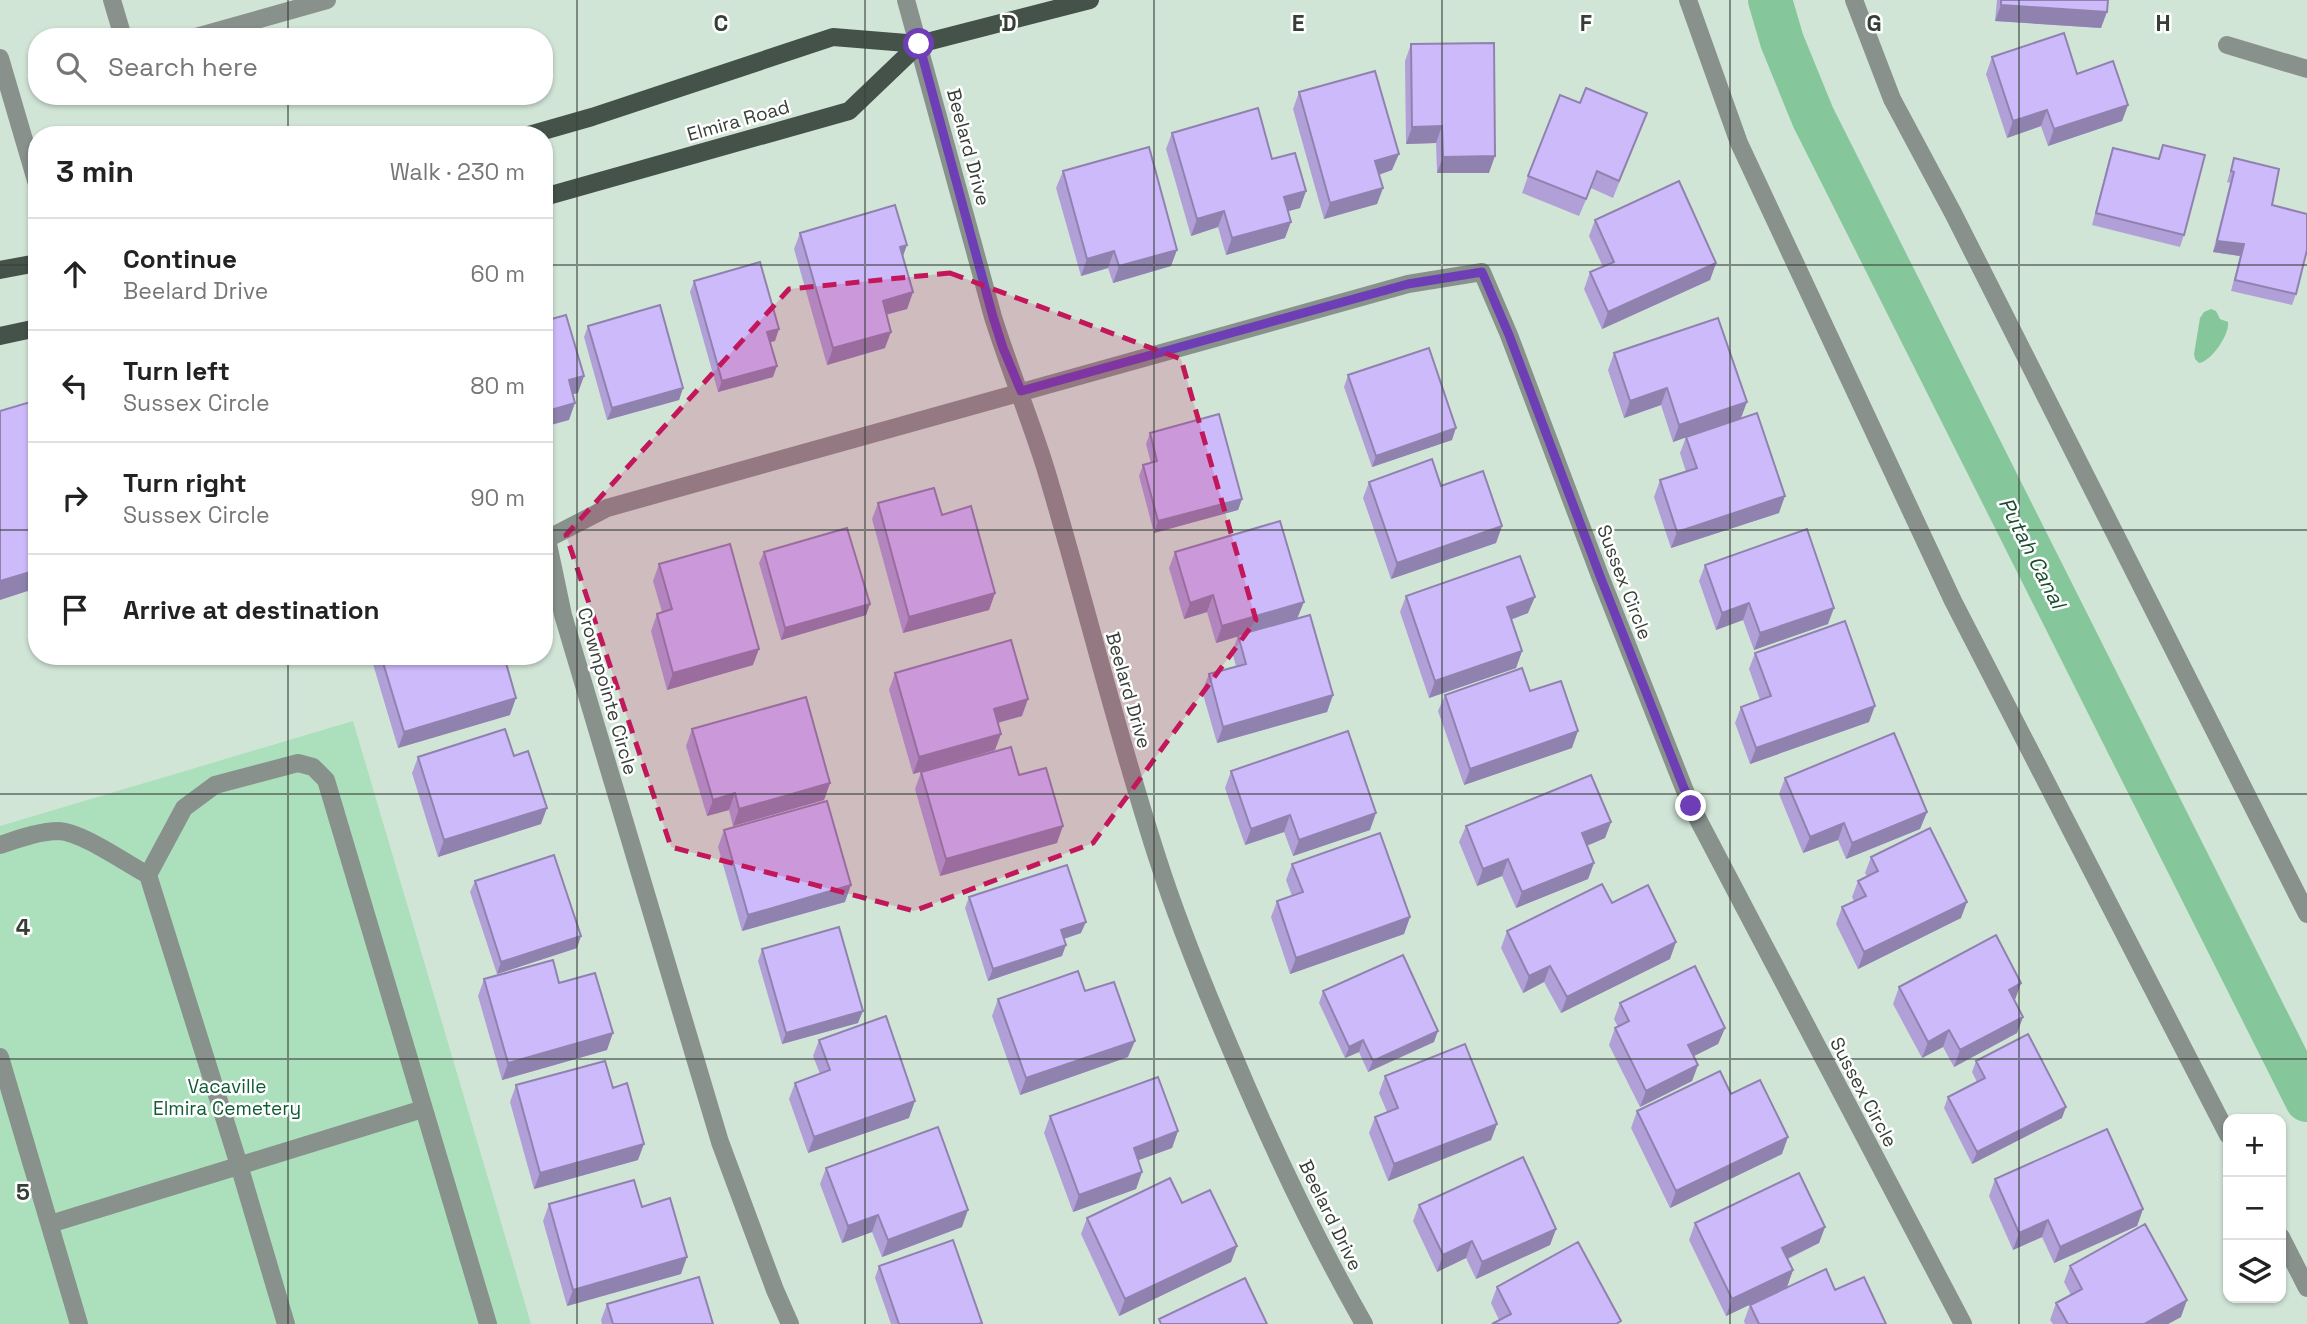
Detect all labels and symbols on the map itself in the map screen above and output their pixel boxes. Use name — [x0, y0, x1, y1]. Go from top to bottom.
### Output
text: C — [714, 8, 728, 38]
text: D — [1001, 8, 1017, 38]
text: E — [1292, 8, 1304, 38]
text: F — [1580, 8, 1592, 38]
text: G — [1866, 8, 1882, 38]
text: H — [2155, 8, 2171, 38]
route start — [903, 28, 934, 59]
street label: Beelard Drive — [941, 86, 996, 208]
street label: Elmira Road — [684, 94, 792, 147]
water label: Putah Canal — [1993, 493, 2073, 615]
street label: Sussex Circle — [1591, 521, 1658, 643]
street label: Crownpointe Circle — [572, 605, 643, 778]
street label: Beelard Drive — [1100, 629, 1157, 751]
route end — [1675, 790, 1706, 821]
text: 4 — [16, 912, 31, 942]
street label: Sussex Circle — [1824, 1033, 1903, 1152]
park label: Vacaville Elmira Cemetery — [153, 1074, 301, 1121]
street label: Beelard Drive — [1293, 1156, 1368, 1275]
text: 5 — [16, 1177, 30, 1207]

